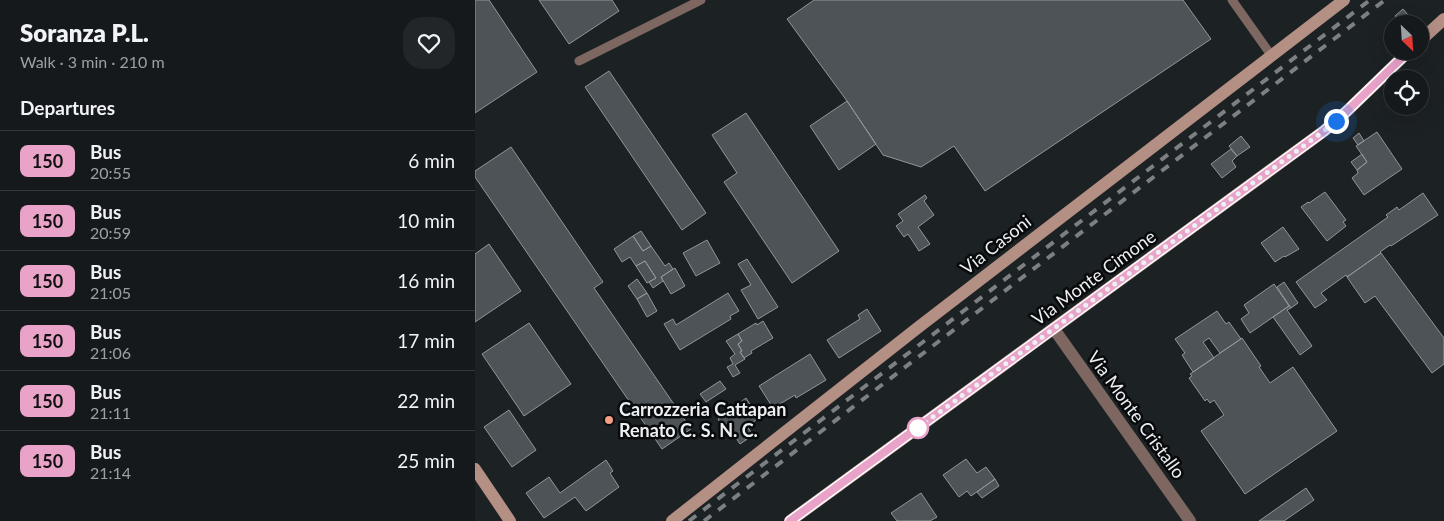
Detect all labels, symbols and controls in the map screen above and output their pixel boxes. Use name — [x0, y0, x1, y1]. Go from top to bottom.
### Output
north arrow — [1384, 15, 1429, 60]
map controls — [1384, 15, 1429, 115]
button: heart — [403, 17, 455, 69]
text: Soranza P.L. — [20, 18, 149, 47]
text: Walk · 3 min · 210 m — [20, 52, 165, 71]
button: locate — [1384, 70, 1429, 115]
text: Departures — [20, 96, 115, 119]
your location — [1324, 109, 1349, 134]
text: Bus — [90, 140, 121, 163]
text: 6 min — [408, 149, 455, 172]
text: 150 — [32, 150, 63, 172]
text: 20:55 — [90, 163, 131, 182]
text: Bus — [90, 200, 121, 223]
text: 10 min — [397, 209, 455, 232]
text: 150 — [32, 210, 63, 232]
street label: Via Casoni — [956, 210, 1035, 279]
text: 20:59 — [90, 223, 131, 242]
street label: Via Monte Cimone — [1027, 225, 1160, 330]
text: Bus — [90, 260, 121, 283]
text: 16 min — [397, 269, 455, 292]
text: 150 — [32, 270, 63, 292]
text: 21:05 — [90, 283, 131, 302]
text: Bus — [90, 320, 121, 343]
text: 17 min — [397, 329, 455, 352]
text: 150 — [32, 330, 63, 352]
text: 21:06 — [90, 343, 131, 362]
street label: Via Monte Cristallo — [1083, 347, 1190, 482]
text: Bus — [90, 380, 121, 403]
text: 22 min — [397, 389, 455, 412]
text: 150 — [32, 390, 63, 412]
place label: Carrozzeria Cattapan Renato C. S. N. C. — [619, 398, 786, 441]
text: 21:11 — [90, 403, 131, 422]
marker: Carrozzeria Cattapan Renato C. S. N. C. — [603, 414, 615, 426]
unlabelled marker — [907, 417, 929, 439]
text: Bus — [90, 440, 121, 463]
text: 25 min — [397, 449, 455, 472]
text: 150 — [32, 450, 63, 472]
text: 21:14 — [90, 463, 131, 482]

